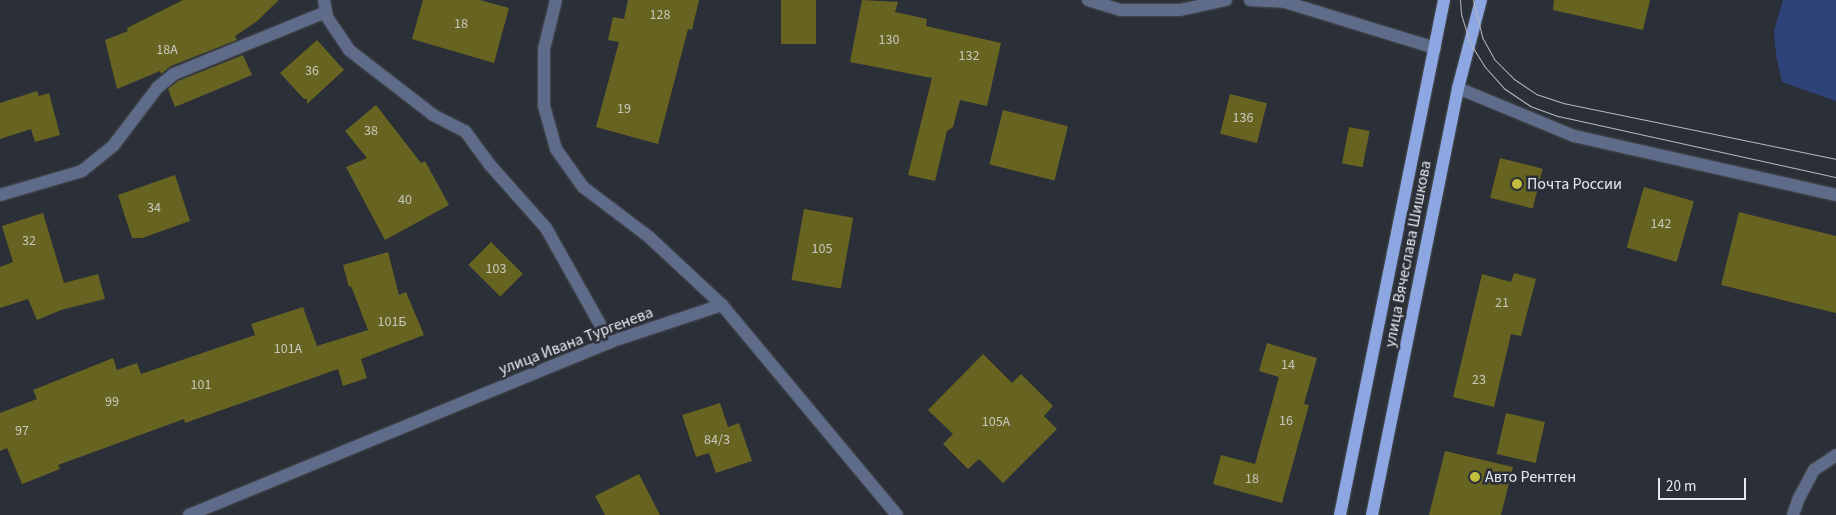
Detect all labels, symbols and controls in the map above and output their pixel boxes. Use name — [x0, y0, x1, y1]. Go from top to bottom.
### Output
house number: 128 — [650, 7, 670, 23]
house number: 18 — [454, 16, 468, 32]
house number: 130 — [879, 32, 899, 48]
house number: 18А — [156, 42, 178, 58]
house number: 132 — [959, 48, 979, 64]
house number: 36 — [305, 63, 319, 79]
house number: 19 — [617, 101, 631, 117]
house number: 136 — [1233, 110, 1253, 126]
house number: 38 — [364, 123, 378, 139]
street label: улица Вячеслава Шишкова — [1380, 159, 1436, 349]
place label: Почта России — [1527, 174, 1622, 194]
marker: Почта России — [1511, 178, 1523, 190]
house number: 40 — [398, 192, 412, 208]
house number: 34 — [147, 200, 161, 216]
house number: 142 — [1651, 216, 1671, 232]
house number: 32 — [22, 233, 36, 249]
house number: 105 — [812, 241, 832, 257]
house number: 103 — [486, 261, 506, 277]
house number: 21 — [1495, 295, 1509, 311]
street label: улица Ивана Тургенева — [496, 303, 656, 379]
house number: 101Б — [378, 314, 406, 330]
house number: 101А — [274, 341, 302, 357]
house number: 14 — [1281, 357, 1295, 373]
house number: 23 — [1472, 372, 1486, 388]
house number: 101 — [191, 377, 211, 393]
house number: 99 — [105, 394, 119, 410]
house number: 16 — [1279, 413, 1293, 429]
house number: 105А — [982, 414, 1010, 430]
house number: 97 — [15, 423, 29, 439]
house number: 84/3 — [704, 432, 730, 448]
place label: Авто Рентген — [1485, 467, 1576, 487]
scale bar — [1661, 468, 1748, 500]
house number: 18 — [1245, 471, 1259, 487]
marker: Авто Рентген — [1469, 471, 1481, 483]
text: 20 m — [1666, 476, 1696, 497]

